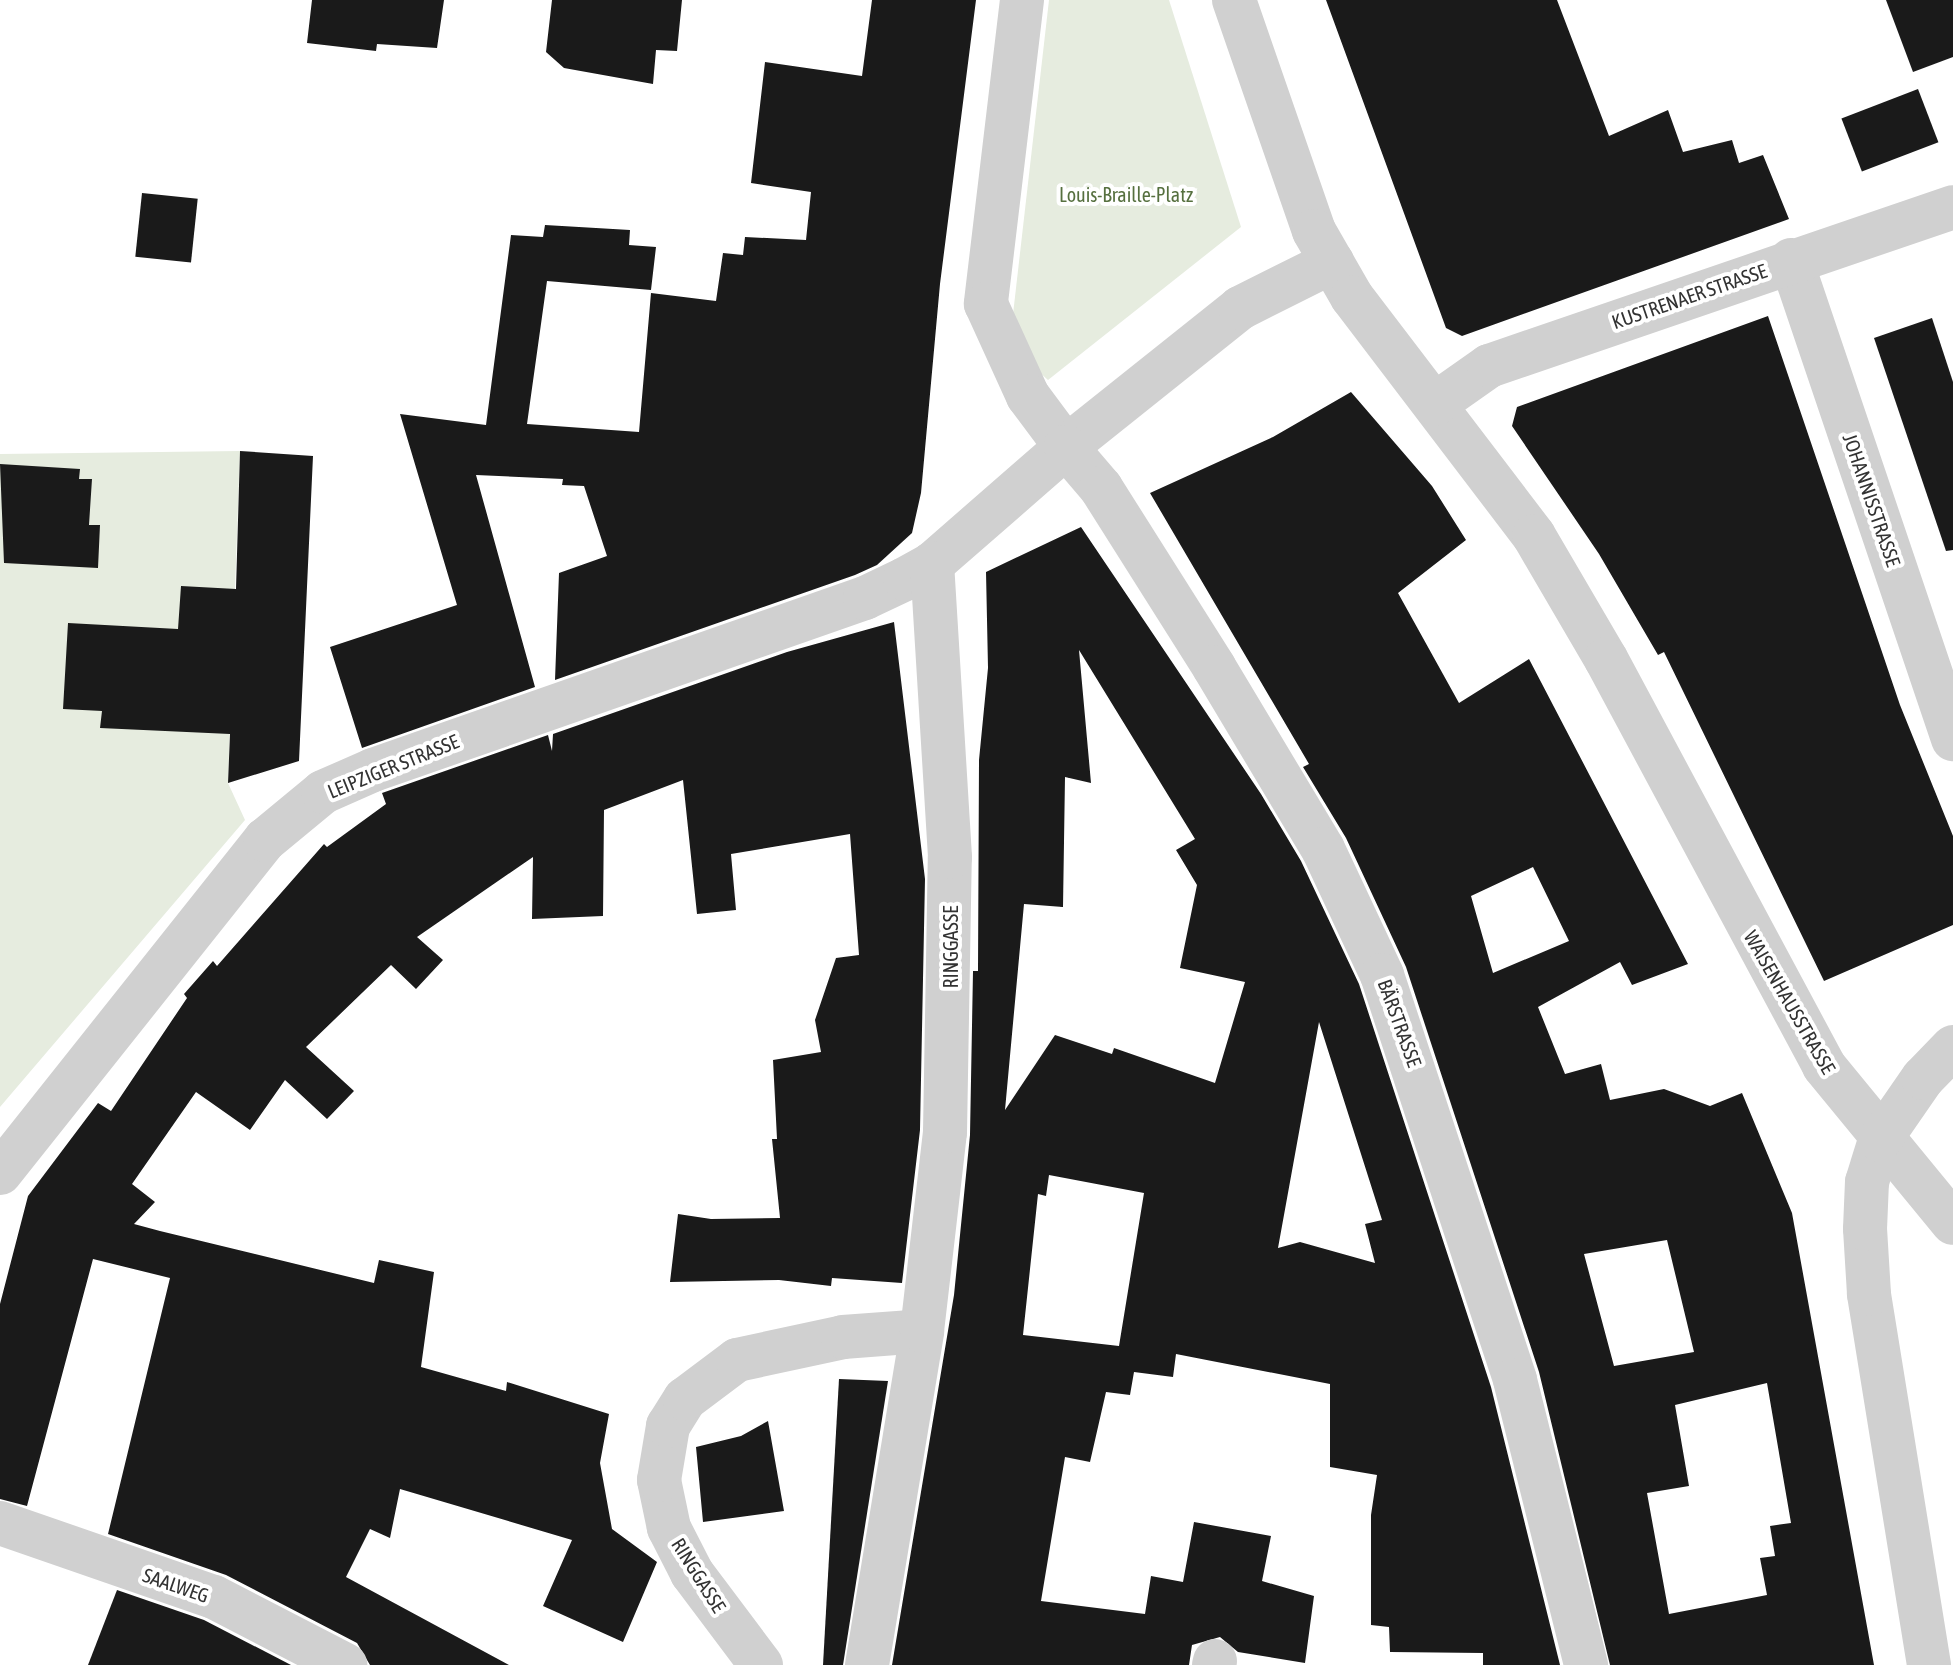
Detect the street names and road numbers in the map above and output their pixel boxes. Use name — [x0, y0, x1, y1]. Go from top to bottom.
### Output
street label: KUSTRENAER STRASSE — [1608, 258, 1770, 334]
street label: JOHANNISSTRASSE — [1838, 430, 1906, 570]
street label: LEIPZIGER STRASSE — [324, 729, 462, 803]
street label: RINGGASSE — [938, 905, 962, 989]
street label: WAISENHAUSSTRASSE — [1739, 926, 1841, 1078]
street label: BÄRSTRASSE — [1373, 976, 1427, 1070]
street label: RINGGASSE — [667, 1533, 731, 1617]
street label: SAALWEG — [140, 1563, 212, 1607]

